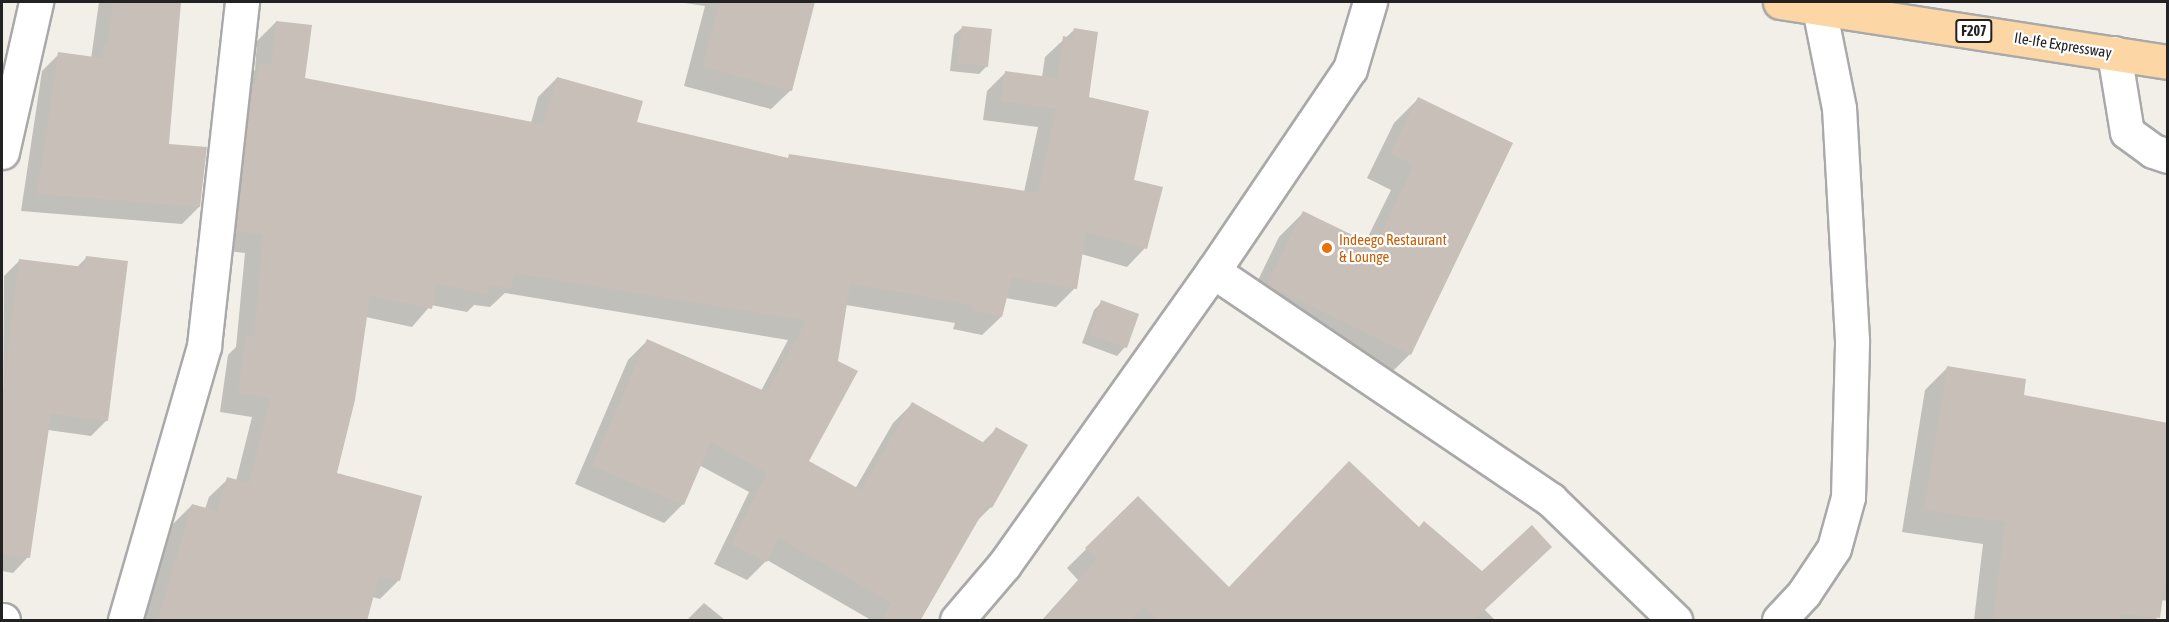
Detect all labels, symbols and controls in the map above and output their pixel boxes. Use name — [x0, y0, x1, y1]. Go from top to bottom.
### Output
road number: F207 — [1954, 20, 1994, 42]
street label: Ile-Ife Expressway — [2013, 28, 2113, 62]
place label: Indeego Restaurant & Lounge — [1339, 230, 1447, 265]
marker: Indeego Restaurant & Lounge — [1320, 241, 1334, 255]

